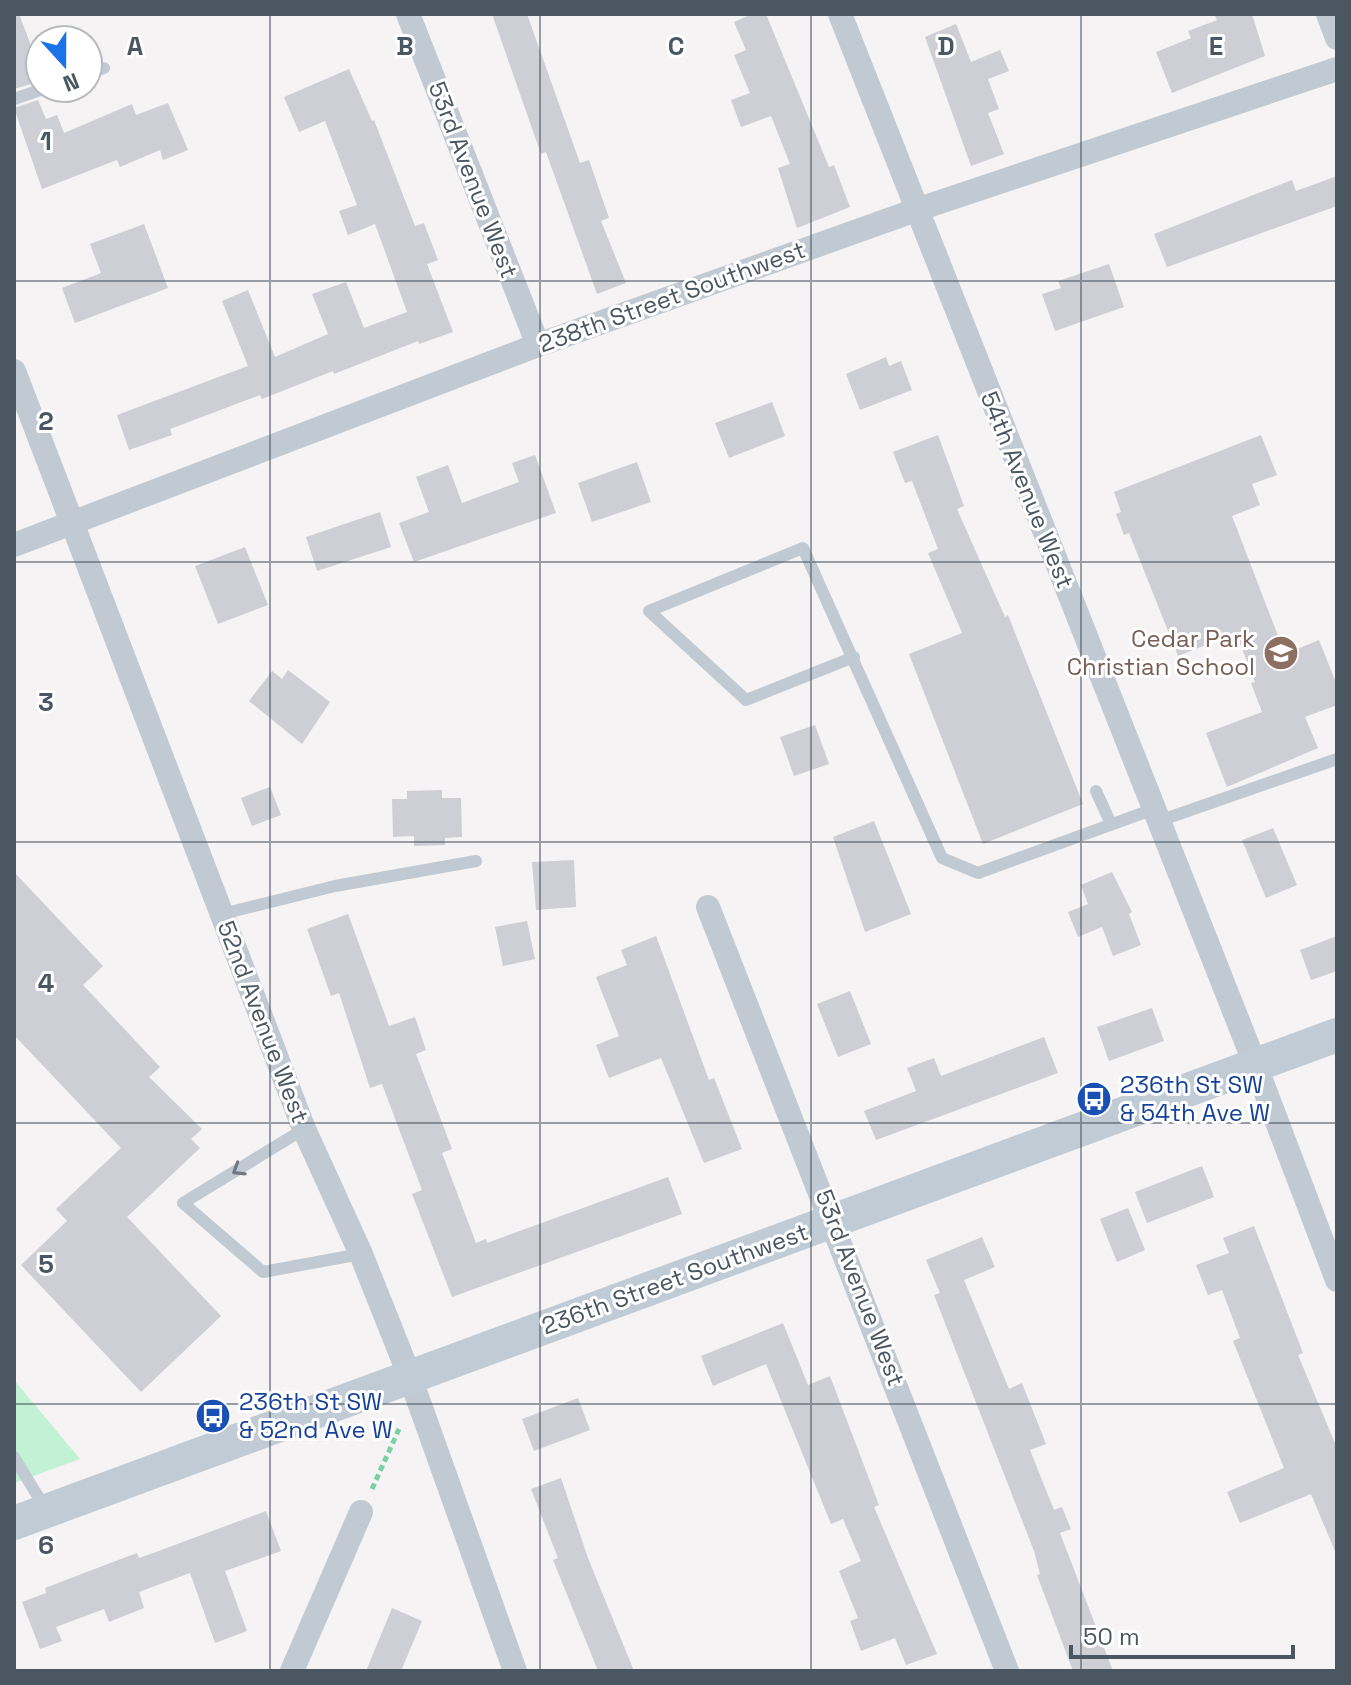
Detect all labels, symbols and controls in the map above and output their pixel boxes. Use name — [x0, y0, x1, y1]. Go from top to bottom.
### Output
north arrow — [24, 24, 104, 104]
text: A — [127, 29, 144, 63]
text: B — [396, 29, 414, 63]
text: C — [668, 29, 684, 63]
text: D — [937, 29, 955, 63]
text: E — [1209, 29, 1223, 63]
text: N — [59, 67, 83, 98]
street label: 53rd Avenue West — [422, 77, 525, 282]
text: 1 — [40, 124, 52, 158]
street label: 238th Street Southwest — [534, 234, 809, 359]
street label: 54th Avenue West — [974, 387, 1081, 593]
text: 2 — [38, 404, 54, 438]
place label: Cedar Park Christian School — [1067, 623, 1255, 682]
school or university icon: Cedar Park Christian School — [1262, 634, 1300, 672]
text: 3 — [38, 685, 54, 719]
street label: 52nd Avenue West — [211, 917, 316, 1127]
text: 4 — [38, 966, 54, 1000]
place label: 236th St SW & 54th Ave W — [1120, 1069, 1270, 1128]
bus stop icon: 236th St SW & 54th Ave W — [1075, 1080, 1113, 1118]
one-way arrow — [232, 1160, 247, 1175]
street label: 53rd Avenue West — [809, 1185, 912, 1390]
street label: 236th Street Southwest — [537, 1216, 812, 1341]
text: 5 — [38, 1247, 54, 1281]
place label: 236th St SW & 52nd Ave W — [239, 1386, 393, 1445]
bus stop icon: 236th St SW & 52nd Ave W — [194, 1397, 232, 1435]
text: 6 — [38, 1528, 54, 1562]
scale bar — [1071, 1609, 1293, 1659]
text: 50 m — [1083, 1621, 1140, 1652]

